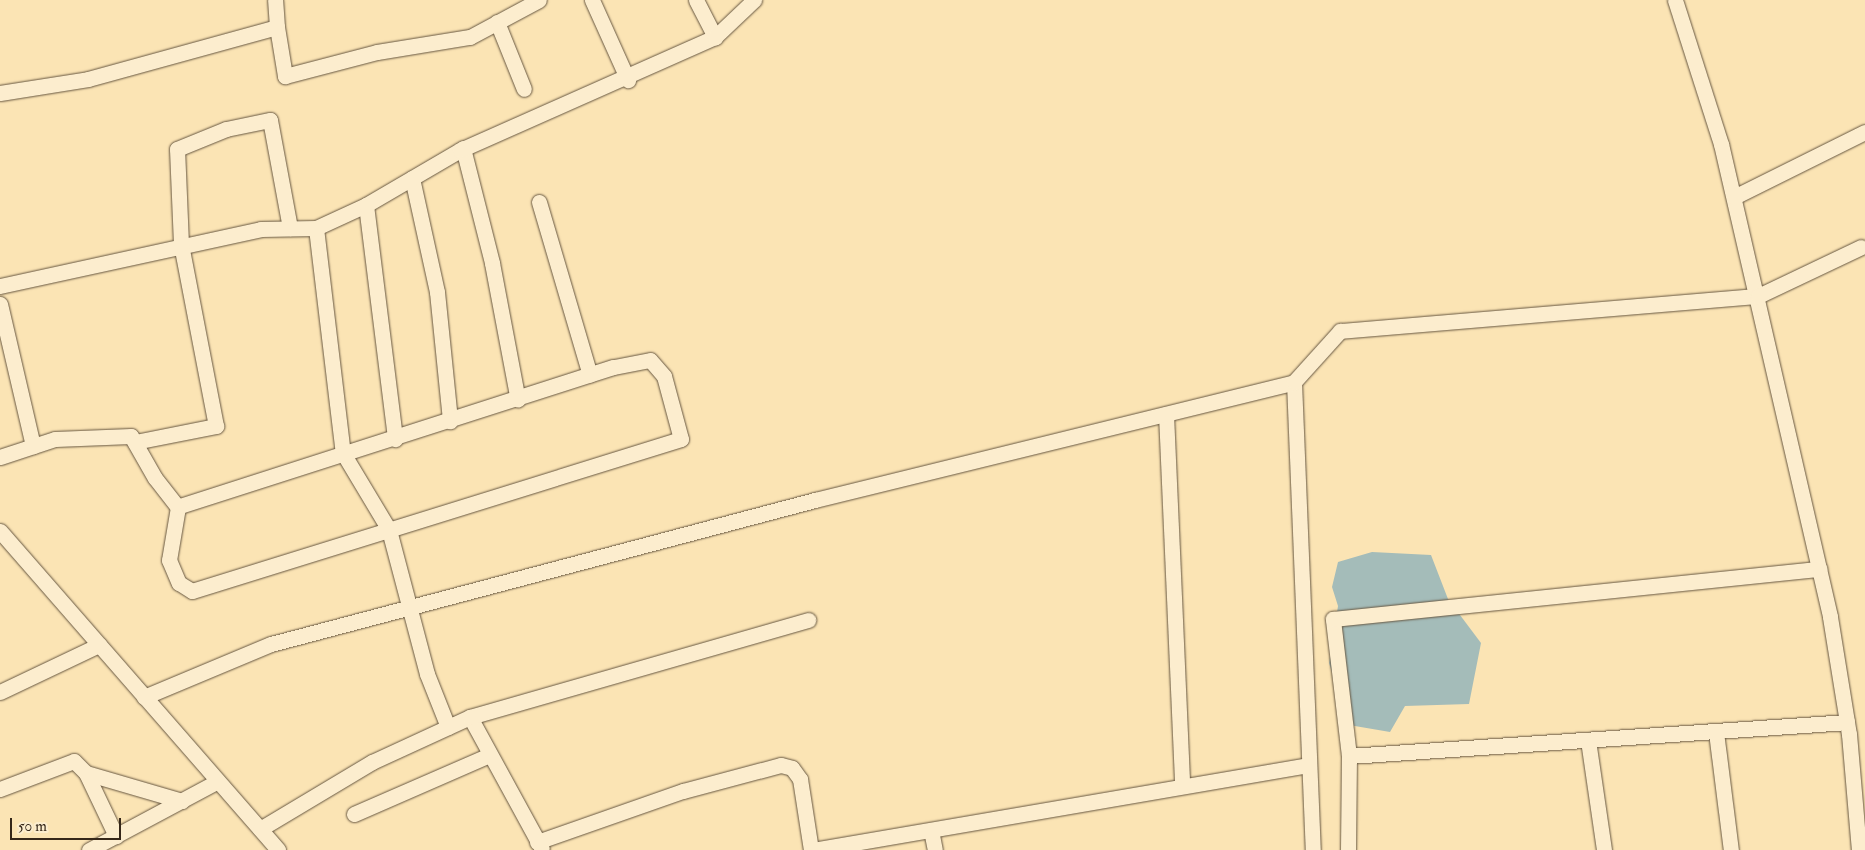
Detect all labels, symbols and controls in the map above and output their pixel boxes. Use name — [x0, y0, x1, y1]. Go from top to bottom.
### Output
scale bar — [12, 808, 124, 840]
text: 50 m — [18, 817, 47, 836]

